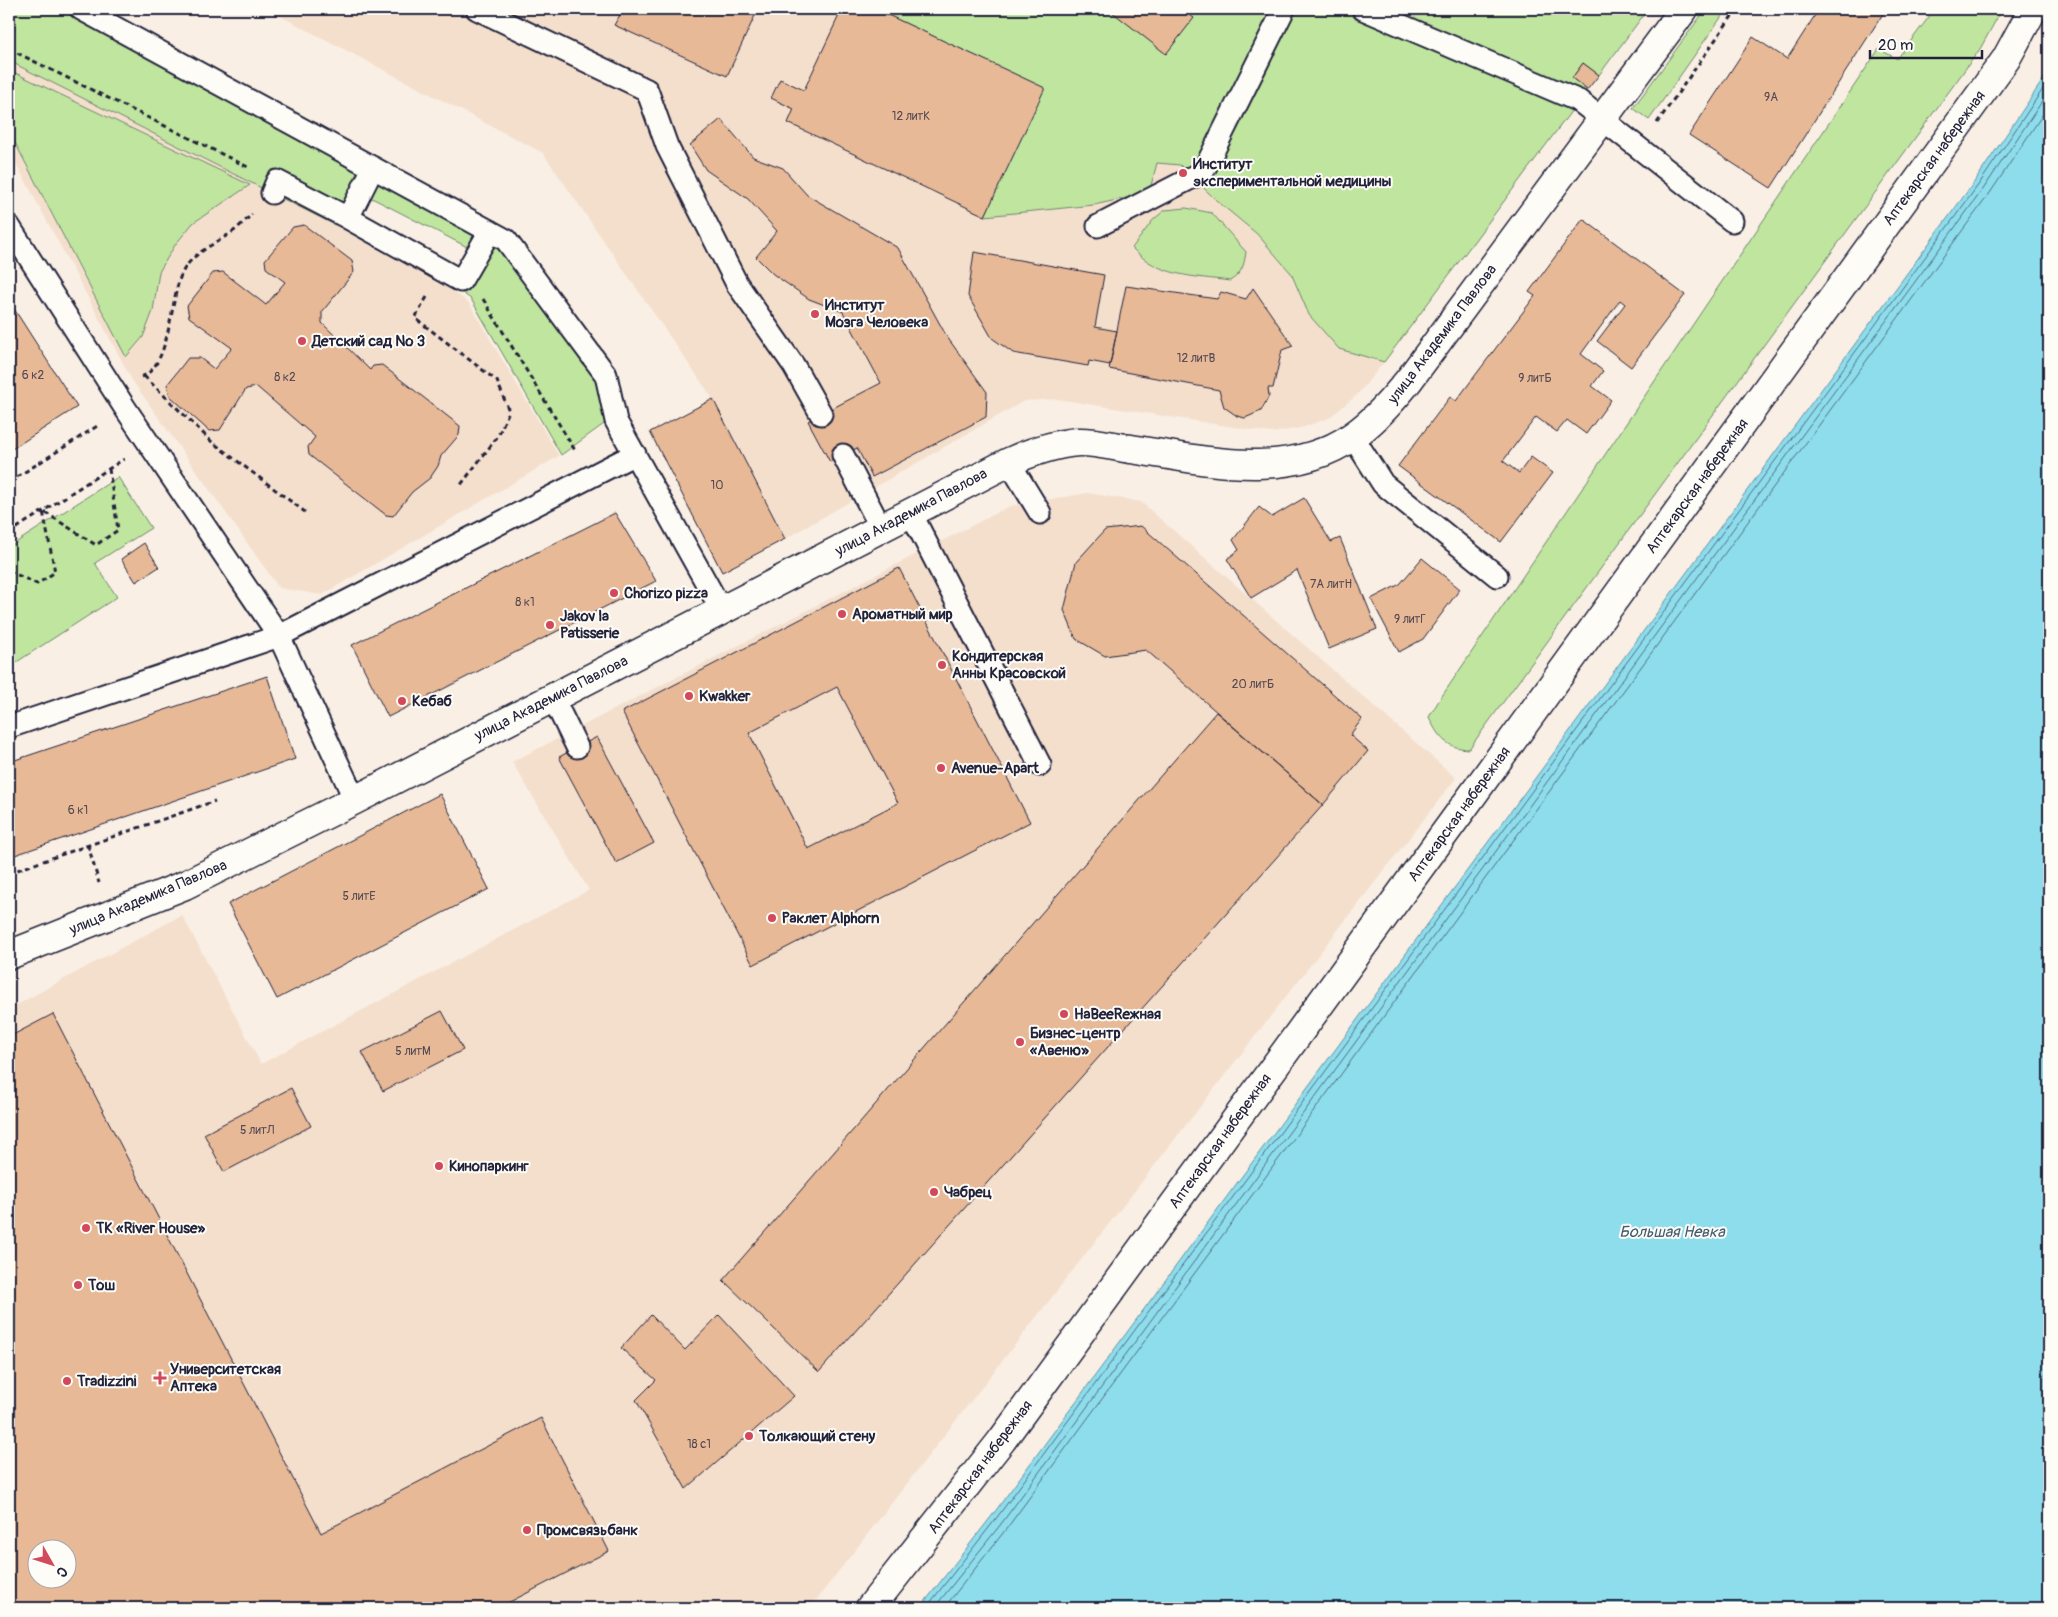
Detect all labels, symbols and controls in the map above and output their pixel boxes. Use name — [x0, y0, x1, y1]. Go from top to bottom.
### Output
scale bar — [1870, 28, 1983, 60]
text: 20 m — [1878, 36, 1913, 55]
street label: Аптекарская набережная — [1879, 87, 1990, 230]
house number: 9А — [1764, 90, 1778, 105]
house number: 12 литК — [892, 109, 930, 124]
place label: Институт экспериментальной медицины — [1193, 155, 1392, 191]
marker: Институт экспериментальной медицины — [1177, 167, 1189, 179]
street label: улица Академика Павлова — [1383, 261, 1501, 409]
place label: Институт Мозга Человека — [825, 296, 928, 332]
marker: Институт Мозга Человека — [809, 308, 821, 320]
place label: Детский сад № 3 — [311, 332, 425, 351]
marker: Детский сад № 3 — [296, 335, 308, 347]
house number: 12 литВ — [1177, 351, 1215, 366]
house number: 6 к2 — [22, 368, 45, 383]
house number: 8 к2 — [274, 370, 296, 385]
house number: 9 литБ — [1518, 371, 1552, 386]
street label: Аптекарская набережная — [1642, 415, 1753, 558]
street label: улица Академика Павлова — [831, 464, 991, 561]
house number: 10 — [711, 478, 723, 493]
house number: 7А литН — [1310, 577, 1352, 592]
place label: Chorizo pizza — [624, 584, 708, 603]
marker: Chorizo pizza — [608, 587, 620, 599]
house number: 8 к1 — [515, 595, 535, 610]
place label: Ароматный мир — [852, 605, 952, 624]
place label: Jakov la Patisserie — [560, 607, 620, 643]
marker: Ароматный мир — [836, 608, 848, 620]
house number: 9 литГ — [1394, 612, 1426, 627]
marker: Jakov la Patisserie — [544, 619, 556, 631]
place label: Кондитерская Анны Красовской — [952, 647, 1066, 683]
street label: улица Академика Павлова — [470, 651, 631, 746]
marker: Кондитерская Анны Красовской — [936, 659, 948, 671]
house number: 20 литБ — [1232, 677, 1274, 692]
place label: Kwakker — [699, 687, 751, 706]
marker: Kwakker — [683, 690, 695, 702]
place label: Кебаб — [412, 692, 452, 711]
marker: Кебаб — [396, 695, 408, 707]
street label: Аптекарская набережная — [1404, 743, 1515, 886]
place label: Avenue-Apart — [951, 759, 1040, 778]
marker: Avenue-Apart — [935, 762, 947, 774]
house number: 6 к1 — [68, 803, 88, 818]
street label: улица Академика Павлова — [65, 856, 230, 940]
house number: 5 литЕ — [342, 889, 376, 904]
place label: Раклет Alphorn — [782, 909, 880, 928]
marker: Раклет Alphorn — [766, 912, 778, 924]
place label: НаBeeRежная — [1074, 1005, 1161, 1024]
marker: НаBeeRежная — [1058, 1008, 1070, 1020]
place label: Бизнес-центр «Авеню» — [1030, 1024, 1121, 1060]
marker: Бизнес-центр «Авеню» — [1014, 1036, 1026, 1048]
house number: 5 литМ — [395, 1044, 431, 1059]
street label: Аптекарская набережная — [1165, 1070, 1276, 1213]
house number: 5 литЛ — [240, 1123, 275, 1138]
place label: Кинопаркинг — [449, 1157, 529, 1176]
marker: Кинопаркинг — [433, 1160, 445, 1172]
place label: Чабрец — [944, 1183, 993, 1202]
marker: Чабрец — [928, 1186, 940, 1198]
place label: ТК «River House» — [95, 1219, 205, 1238]
marker: ТК «River House» — [80, 1222, 92, 1234]
water label: Большая Невка — [1619, 1222, 1726, 1242]
place label: Тош — [87, 1276, 115, 1295]
marker: Тош — [72, 1279, 84, 1291]
place label: Университетская Аптека — [170, 1360, 281, 1396]
place label: Tradizzini — [76, 1372, 137, 1391]
marker: Университетская Аптека — [154, 1372, 166, 1384]
marker: Tradizzini — [61, 1375, 73, 1387]
street label: Аптекарская набережная — [924, 1397, 1037, 1538]
place label: Толкающий стену — [758, 1427, 876, 1446]
marker: Толкающий стену — [743, 1430, 755, 1442]
house number: 18 с1 — [687, 1437, 711, 1452]
place label: Промсвязьбанк — [537, 1521, 638, 1540]
marker: Промсвязьбанк — [521, 1524, 533, 1536]
north arrow — [28, 1540, 78, 1590]
text: С — [52, 1563, 71, 1581]

